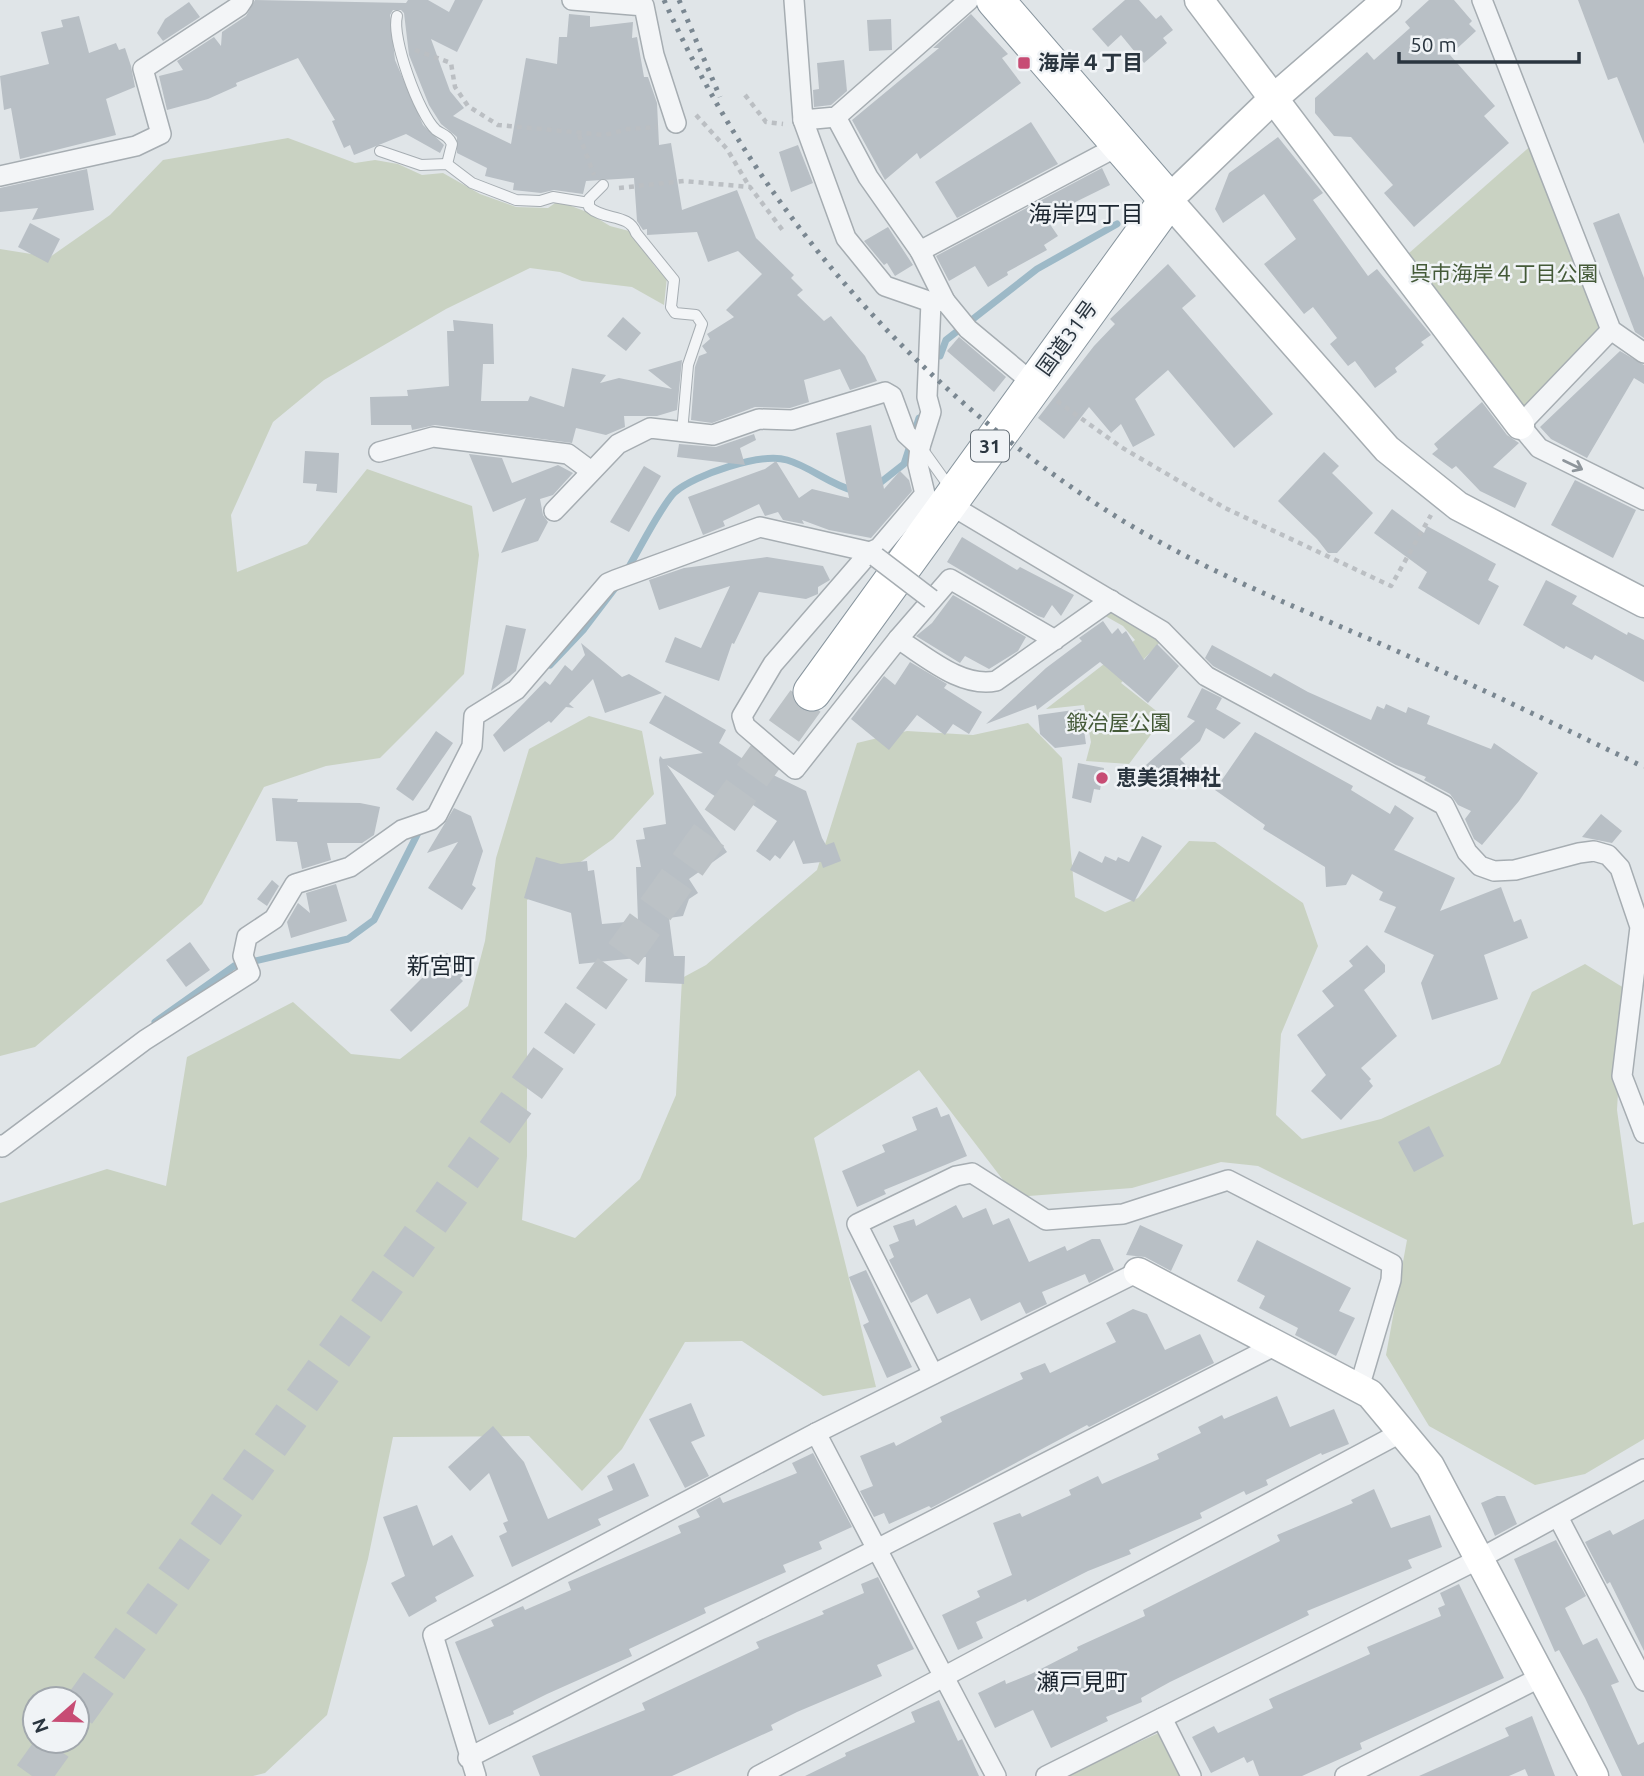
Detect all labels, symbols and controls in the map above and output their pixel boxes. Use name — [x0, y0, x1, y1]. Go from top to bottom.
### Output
scale bar — [1399, 21, 1579, 65]
text: 50 m — [1410, 32, 1457, 56]
place label: 海岸４丁目 — [1038, 50, 1143, 74]
marker: 海岸４丁目 — [1016, 55, 1032, 71]
district label: 海岸四丁目 — [1029, 201, 1144, 226]
park label: 呉市海岸４丁目公園 — [1410, 261, 1599, 285]
street label: 国道31号 — [1031, 295, 1101, 380]
road number: 31 — [971, 430, 1009, 462]
one-way arrow — [1562, 459, 1583, 473]
park label: 鍛冶屋公園 — [1067, 710, 1172, 734]
place label: 恵美須神社 — [1116, 765, 1221, 789]
marker: 恵美須神社 — [1094, 770, 1110, 786]
district label: 新宮町 — [407, 953, 476, 978]
district label: 瀬戸見町 — [1036, 1669, 1128, 1694]
north arrow — [21, 1685, 91, 1755]
text: N — [27, 1715, 53, 1736]

